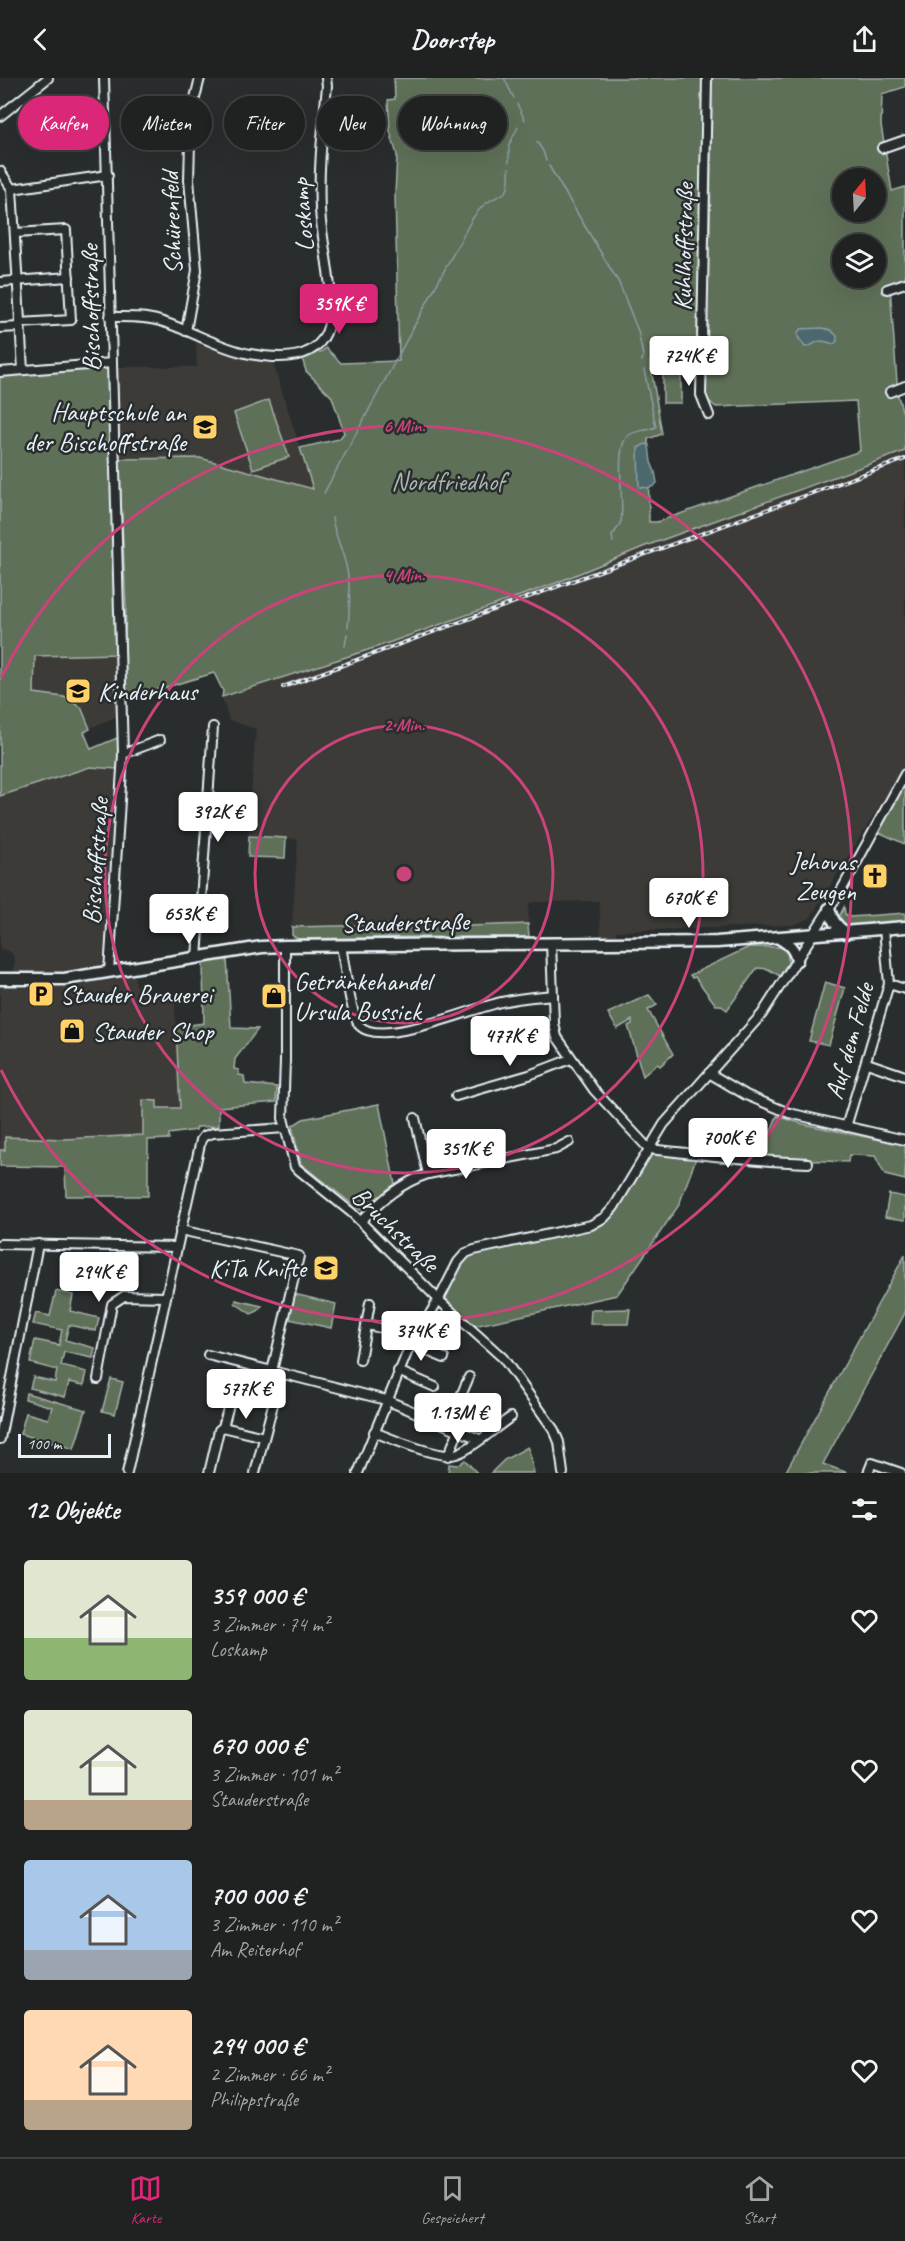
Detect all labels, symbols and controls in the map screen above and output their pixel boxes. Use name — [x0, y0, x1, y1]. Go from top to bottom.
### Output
text: Doorstep — [411, 22, 494, 56]
icon: back — [24, 23, 57, 56]
icon: share — [848, 23, 881, 56]
chip: Kaufen — [18, 96, 109, 150]
chip: Mieten — [121, 96, 212, 150]
chip: Filter — [224, 96, 305, 150]
chip: Neu — [317, 96, 386, 150]
chip: Wohnung — [398, 96, 507, 150]
street label: Schürenfeld — [153, 167, 190, 275]
north arrow — [832, 168, 886, 222]
map controls — [832, 168, 886, 288]
street label: Loskamp — [283, 176, 322, 253]
street label: Kuhlhoffstraße — [666, 180, 701, 311]
button: layers — [832, 234, 886, 288]
street label: Bischoffstraße — [73, 242, 108, 372]
pin: 359K € — [290, 284, 388, 335]
text: 359K € — [314, 291, 364, 316]
pin: 724K € — [640, 336, 738, 387]
text: 724K € — [664, 343, 714, 368]
place label: Hauptschule an der Bischoffstraße — [24, 396, 189, 459]
school or university icon: Hauptschule an der Bischoffstraße — [190, 412, 220, 442]
text: 6 Min. — [383, 415, 425, 437]
park label: Nordfriedhof — [391, 465, 510, 498]
text: 4 Min. — [383, 564, 425, 586]
place label: Kinderhaus — [98, 675, 199, 708]
school or university icon: Kinderhaus — [63, 676, 93, 706]
text: 2 Min. — [383, 714, 425, 736]
pin: 392K € — [169, 792, 267, 843]
street label: Bischoffstraße — [75, 794, 117, 925]
text: 392K € — [193, 799, 243, 824]
place label: Jehovas Zeugen — [788, 845, 858, 908]
church icon: Jehovas Zeugen — [860, 861, 890, 891]
centre of rings — [394, 864, 414, 884]
pin: 670K € — [640, 878, 738, 929]
text: 670K € — [663, 885, 715, 910]
pin: 653K € — [140, 894, 238, 945]
text: 653K € — [163, 901, 215, 926]
street label: Stauderstraße — [341, 905, 472, 940]
place label: Getränkehandel Ursula Bussick — [294, 965, 436, 1028]
street label: Auf dem Felde — [817, 977, 882, 1103]
place label: Stauder Brauerei — [60, 978, 215, 1011]
parking icon: Stauder Brauerei — [26, 979, 56, 1009]
shop icon: Getränkehandel Ursula Bussick — [259, 981, 289, 1011]
place label: Stauder Shop — [92, 1015, 215, 1048]
shop icon: Stauder Shop — [57, 1016, 87, 1046]
pin: 477K € — [461, 1016, 559, 1067]
text: 477K € — [485, 1023, 535, 1048]
pin: 700K € — [679, 1118, 777, 1169]
text: 700K € — [703, 1125, 753, 1150]
pin: 351K € — [417, 1129, 515, 1180]
text: 351K € — [441, 1136, 491, 1161]
street label: Bruchstraße — [345, 1179, 448, 1281]
pin: 294K € — [50, 1252, 148, 1303]
place label: KiTa Knifte — [209, 1252, 309, 1285]
school or university icon: KiTa Knifte — [311, 1253, 341, 1283]
text: 294K € — [74, 1259, 124, 1284]
pin: 374K € — [372, 1311, 470, 1362]
text: 374K € — [396, 1318, 446, 1343]
pin: 577K € — [197, 1369, 295, 1420]
text: 577K € — [221, 1376, 271, 1401]
pin: 1.13M € — [403, 1393, 513, 1444]
text: 1.13M € — [428, 1400, 488, 1425]
scale bar — [18, 1431, 111, 1458]
text: 100 m — [27, 1434, 61, 1454]
text: 12 Objekte — [24, 1493, 120, 1526]
icon: filters — [848, 1493, 881, 1526]
text: 359 000 € — [210, 1579, 304, 1612]
icon: home — [72, 1584, 144, 1656]
icon: heart — [848, 1604, 881, 1637]
text: 3 Zimmer · 74 m² — [210, 1612, 329, 1637]
text: Loskamp — [210, 1637, 266, 1662]
text: 670 000 € — [210, 1729, 305, 1762]
icon: home — [72, 1734, 144, 1806]
icon: heart — [848, 1754, 881, 1787]
text: 3 Zimmer · 101 m² — [210, 1762, 338, 1787]
text: Stauderstraße — [210, 1787, 308, 1812]
text: 700 000 € — [210, 1879, 304, 1912]
icon: home — [72, 1884, 144, 1956]
icon: heart — [848, 1904, 881, 1937]
text: 3 Zimmer · 110 m² — [210, 1912, 338, 1937]
text: Am Reiterhof — [210, 1937, 299, 1962]
text: 294 000 € — [210, 2029, 304, 2062]
icon: home — [72, 2034, 144, 2106]
icon: heart — [848, 2054, 881, 2087]
text: 2 Zimmer · 66 m² — [210, 2062, 329, 2087]
text: Philippstraße — [210, 2087, 298, 2112]
tab: Karte — [129, 2172, 162, 2228]
tab: Gespeichert — [421, 2172, 484, 2228]
tab: Start — [743, 2172, 776, 2228]

